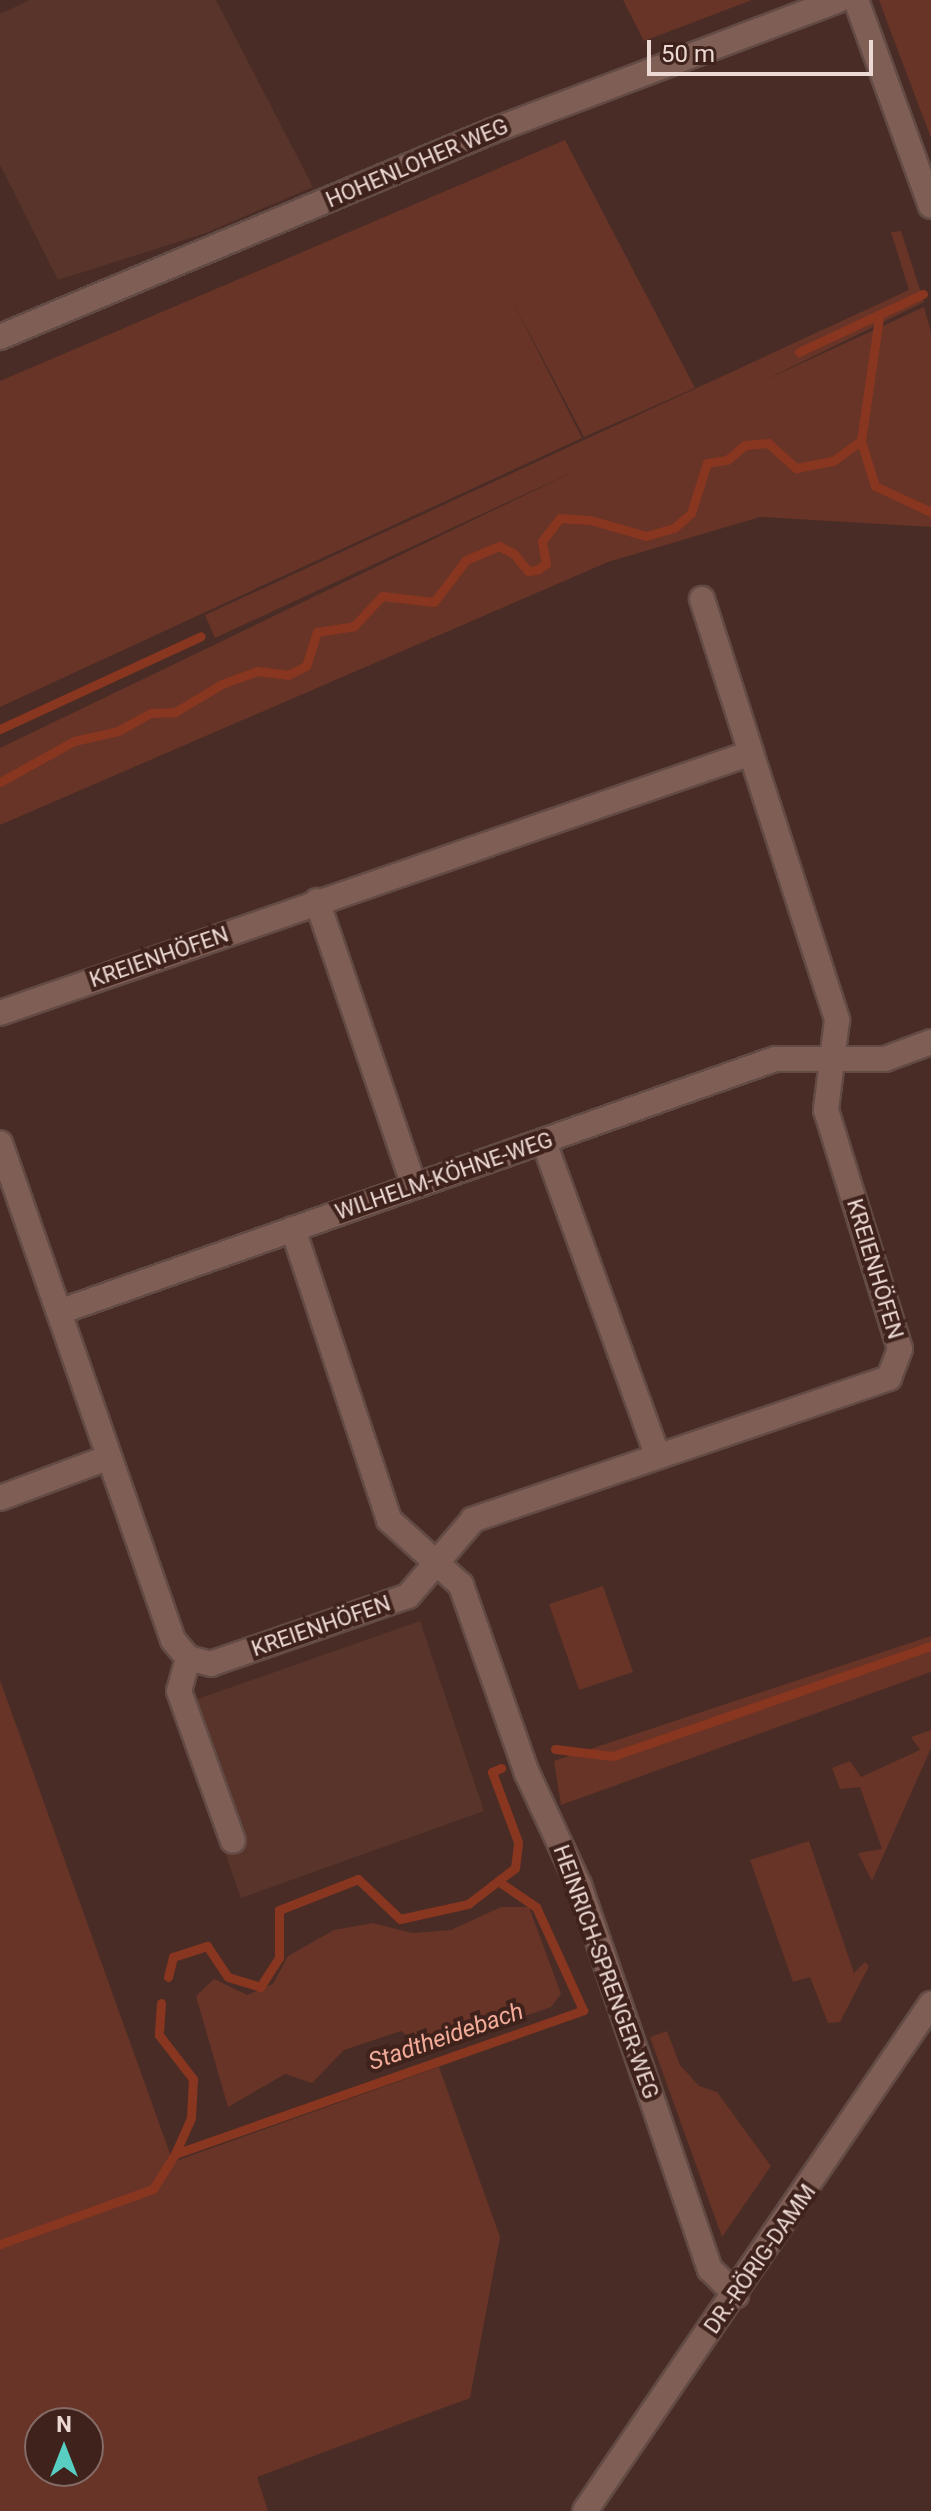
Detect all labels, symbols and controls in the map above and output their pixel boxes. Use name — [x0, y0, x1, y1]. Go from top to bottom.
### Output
scale bar — [651, 24, 877, 74]
text: 50 m — [661, 40, 715, 68]
street label: HOHENLOHER WEG — [322, 113, 512, 213]
street label: KREIENHÖFEN — [86, 921, 232, 993]
street label: WILHELM-KÖHNE-WEG — [332, 1126, 556, 1226]
street label: KREIENHÖFEN — [841, 1196, 909, 1342]
street label: KREIENHÖFEN — [248, 1590, 394, 1662]
street label: HEINRICH-SPRENGER-WEG — [548, 1841, 664, 2103]
water label: Stadtheidebach — [365, 1997, 527, 2077]
street label: DR.-RÖRIG-DAMM — [699, 2179, 821, 2339]
north arrow — [24, 2407, 104, 2487]
text: N — [56, 2412, 72, 2437]

